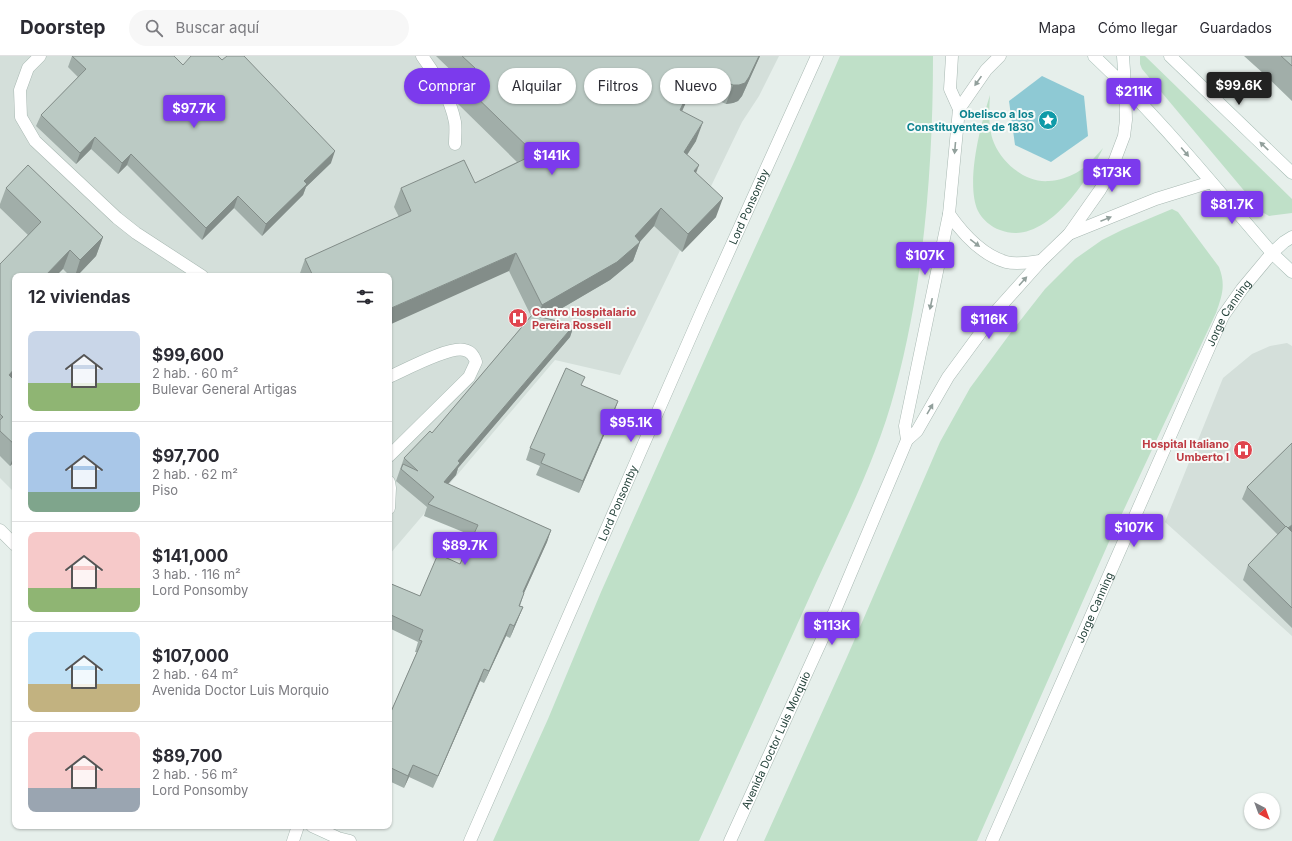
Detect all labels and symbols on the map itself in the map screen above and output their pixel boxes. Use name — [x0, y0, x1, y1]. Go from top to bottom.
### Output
pin: $99.6K — [1206, 72, 1272, 106]
one-way arrow — [974, 76, 982, 87]
pin: $211K — [1106, 78, 1162, 112]
pin: $97.7K — [161, 95, 227, 129]
place label: Obelisco a los Constituyentes de 1830 — [907, 107, 1034, 134]
place icon: Obelisco a los Constituyentes de 1830 — [1037, 109, 1059, 131]
one-way arrow — [1259, 141, 1269, 150]
pin: $141K — [524, 142, 580, 176]
one-way arrow — [952, 142, 958, 154]
one-way arrow — [1180, 146, 1189, 157]
pin: $173K — [1084, 159, 1140, 193]
street label: Lord Ponsomby — [726, 167, 772, 247]
pin: $81.7K — [1199, 191, 1265, 225]
one-way arrow — [1100, 216, 1112, 222]
one-way arrow — [969, 239, 980, 247]
pin: $107K — [897, 242, 953, 276]
one-way arrow — [1018, 276, 1027, 287]
street label: Jorge Canning — [1203, 276, 1254, 349]
one-way arrow — [928, 298, 934, 310]
place label: Centro Hospitalario Pereira Rossell — [532, 305, 637, 332]
pin: $116K — [961, 306, 1017, 340]
hospital icon: Centro Hospitalario Pereira Rossell — [507, 307, 529, 329]
one-way arrow — [926, 403, 933, 415]
pin: $95.1K — [598, 409, 664, 443]
place label: Hospital Italiano Umberto I — [1142, 437, 1229, 464]
hospital icon: Hospital Italiano Umberto I — [1232, 439, 1254, 461]
street label: Lord Ponsomby — [595, 463, 641, 543]
pin: $107K — [1106, 514, 1162, 548]
pin: $89.7K — [432, 532, 498, 566]
street label: Jorge Canning — [1073, 570, 1116, 645]
pin: $113K — [804, 612, 860, 646]
street label: Avenida Doctor Luis Morquio — [739, 668, 814, 811]
north arrow — [1244, 793, 1280, 829]

